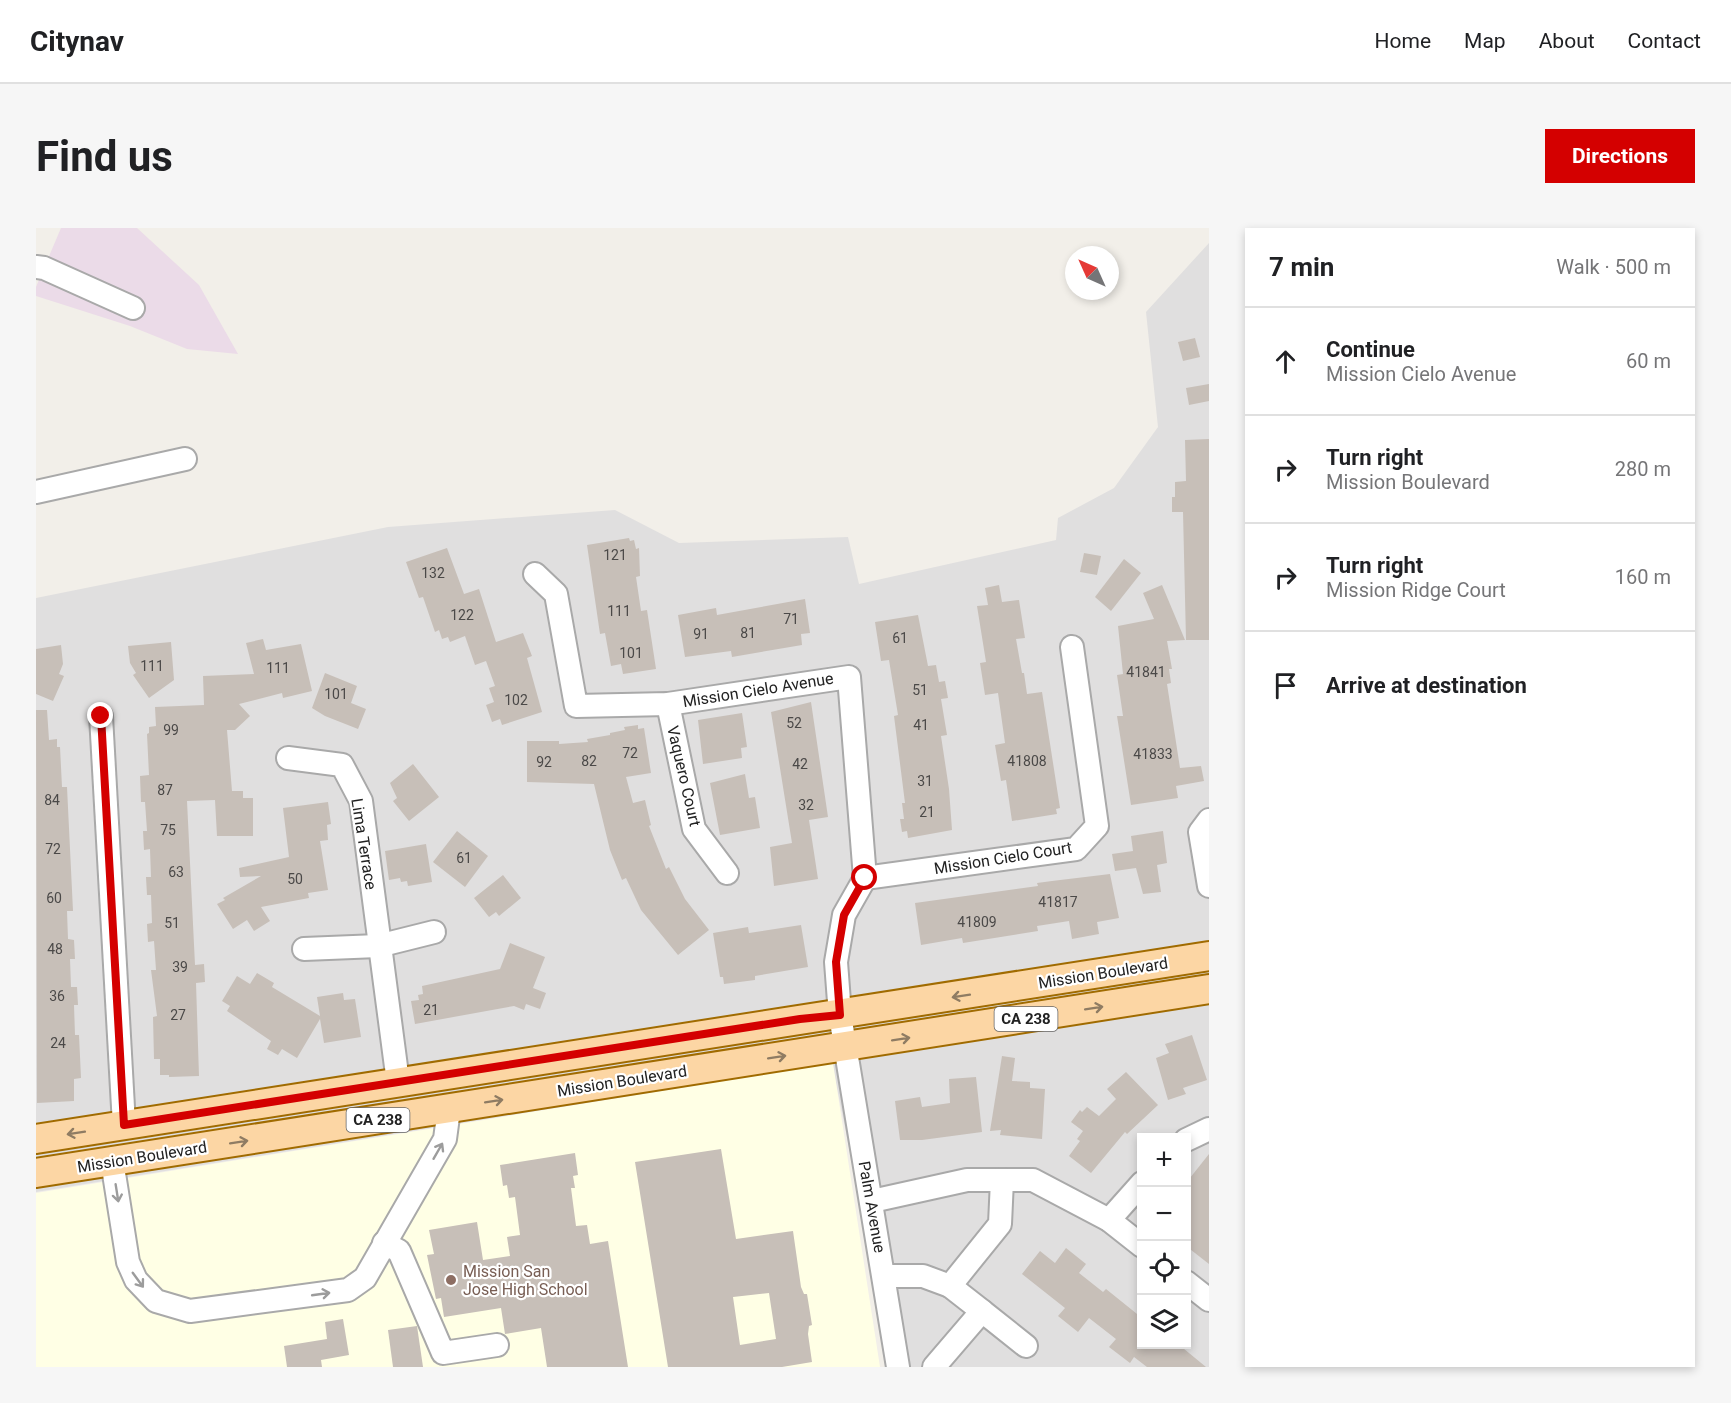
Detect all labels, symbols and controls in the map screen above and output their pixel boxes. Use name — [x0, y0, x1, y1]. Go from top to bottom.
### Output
text: Citynav — [30, 25, 124, 58]
text: Home — [1375, 29, 1431, 53]
text: Map — [1464, 29, 1506, 53]
text: About — [1539, 29, 1595, 53]
text: Contact — [1628, 29, 1701, 53]
button: Directions — [1545, 129, 1695, 183]
text: Find us — [36, 132, 173, 181]
north arrow — [1065, 246, 1119, 300]
text: 7 min — [1269, 252, 1334, 282]
text: Walk · 500 m — [1556, 255, 1671, 279]
text: Continue — [1326, 337, 1415, 362]
icon: ahead — [1269, 345, 1302, 378]
text: 60 m — [1626, 349, 1671, 373]
text: Mission Cielo Avenue — [1326, 362, 1516, 386]
text: Turn right — [1326, 445, 1423, 470]
icon: right — [1269, 453, 1302, 486]
text: 280 m — [1615, 457, 1671, 481]
text: Mission Boulevard — [1326, 470, 1490, 494]
house number: 121 — [603, 547, 627, 563]
text: Turn right — [1326, 553, 1423, 578]
icon: right — [1269, 561, 1302, 594]
house number: 132 — [421, 565, 445, 581]
text: 160 m — [1615, 565, 1671, 589]
text: Mission Ridge Court — [1326, 578, 1506, 602]
house number: 111 — [607, 603, 631, 619]
house number: 122 — [450, 607, 474, 623]
house number: 71 — [783, 611, 799, 627]
house number: 81 — [740, 625, 756, 641]
house number: 91 — [693, 626, 709, 642]
house number: 61 — [892, 630, 908, 646]
house number: 101 — [619, 645, 643, 661]
house number: 111 — [140, 658, 164, 674]
house number: 111 — [266, 660, 290, 676]
house number: 41841 — [1126, 664, 1166, 680]
street label: Mission Cielo Avenue — [681, 669, 835, 711]
icon: arrive — [1269, 669, 1302, 702]
text: Arrive at destination — [1326, 673, 1527, 698]
house number: 51 — [912, 682, 928, 698]
house number: 101 — [324, 686, 348, 702]
house number: 102 — [504, 692, 528, 708]
route end — [87, 702, 113, 728]
house number: 52 — [786, 715, 802, 731]
house number: 41 — [913, 717, 929, 733]
house number: 99 — [163, 722, 179, 738]
street label: Vaquero Court — [663, 724, 705, 828]
house number: 72 — [622, 745, 638, 761]
house number: 41833 — [1133, 746, 1173, 762]
house number: 82 — [581, 753, 597, 769]
house number: 41808 — [1007, 753, 1047, 769]
house number: 92 — [536, 754, 552, 770]
house number: 42 — [792, 756, 808, 772]
house number: 31 — [917, 773, 933, 789]
house number: 87 — [157, 782, 173, 798]
house number: 84 — [44, 792, 60, 808]
street label: Lima Terrace — [347, 797, 381, 891]
house number: 32 — [798, 797, 814, 813]
house number: 21 — [919, 804, 935, 820]
house number: 75 — [160, 822, 176, 838]
street label: Mission Cielo Court — [933, 838, 1073, 878]
house number: 72 — [45, 841, 61, 857]
house number: 61 — [456, 850, 472, 866]
house number: 63 — [168, 864, 184, 880]
route start — [851, 864, 877, 890]
house number: 50 — [287, 871, 303, 887]
house number: 60 — [46, 890, 62, 906]
house number: 41817 — [1038, 894, 1078, 910]
house number: 41809 — [957, 914, 997, 930]
house number: 51 — [164, 915, 180, 931]
house number: 48 — [47, 941, 63, 957]
street label: Mission Boulevard — [1037, 953, 1169, 993]
house number: 39 — [172, 959, 188, 975]
house number: 36 — [49, 988, 65, 1004]
one-way arrow — [952, 990, 972, 1001]
house number: 21 — [423, 1002, 439, 1018]
one-way arrow — [1083, 1002, 1103, 1013]
house number: 27 — [170, 1007, 186, 1023]
road number: CA 238 — [994, 1007, 1058, 1031]
one-way arrow — [891, 1033, 911, 1044]
house number: 24 — [50, 1035, 66, 1051]
one-way arrow — [766, 1052, 786, 1063]
street label: Mission Boulevard — [556, 1061, 688, 1101]
one-way arrow — [484, 1096, 503, 1107]
road number: CA 238 — [346, 1108, 410, 1132]
one-way arrow — [67, 1127, 86, 1138]
map controls — [1137, 1133, 1191, 1349]
button: + — [1137, 1133, 1191, 1187]
one-way arrow — [229, 1136, 248, 1147]
street label: Mission Boulevard — [76, 1137, 208, 1177]
one-way arrow — [433, 1143, 445, 1160]
street label: Palm Avenue — [855, 1160, 889, 1254]
one-way arrow — [111, 1183, 122, 1203]
button: − — [1137, 1187, 1191, 1241]
button: locate — [1137, 1241, 1191, 1295]
place label: Mission San Jose High School — [463, 1262, 588, 1299]
one-way arrow — [132, 1272, 144, 1288]
marker: Mission San Jose High School — [444, 1273, 458, 1287]
one-way arrow — [310, 1288, 330, 1299]
button: layers — [1137, 1295, 1191, 1349]

